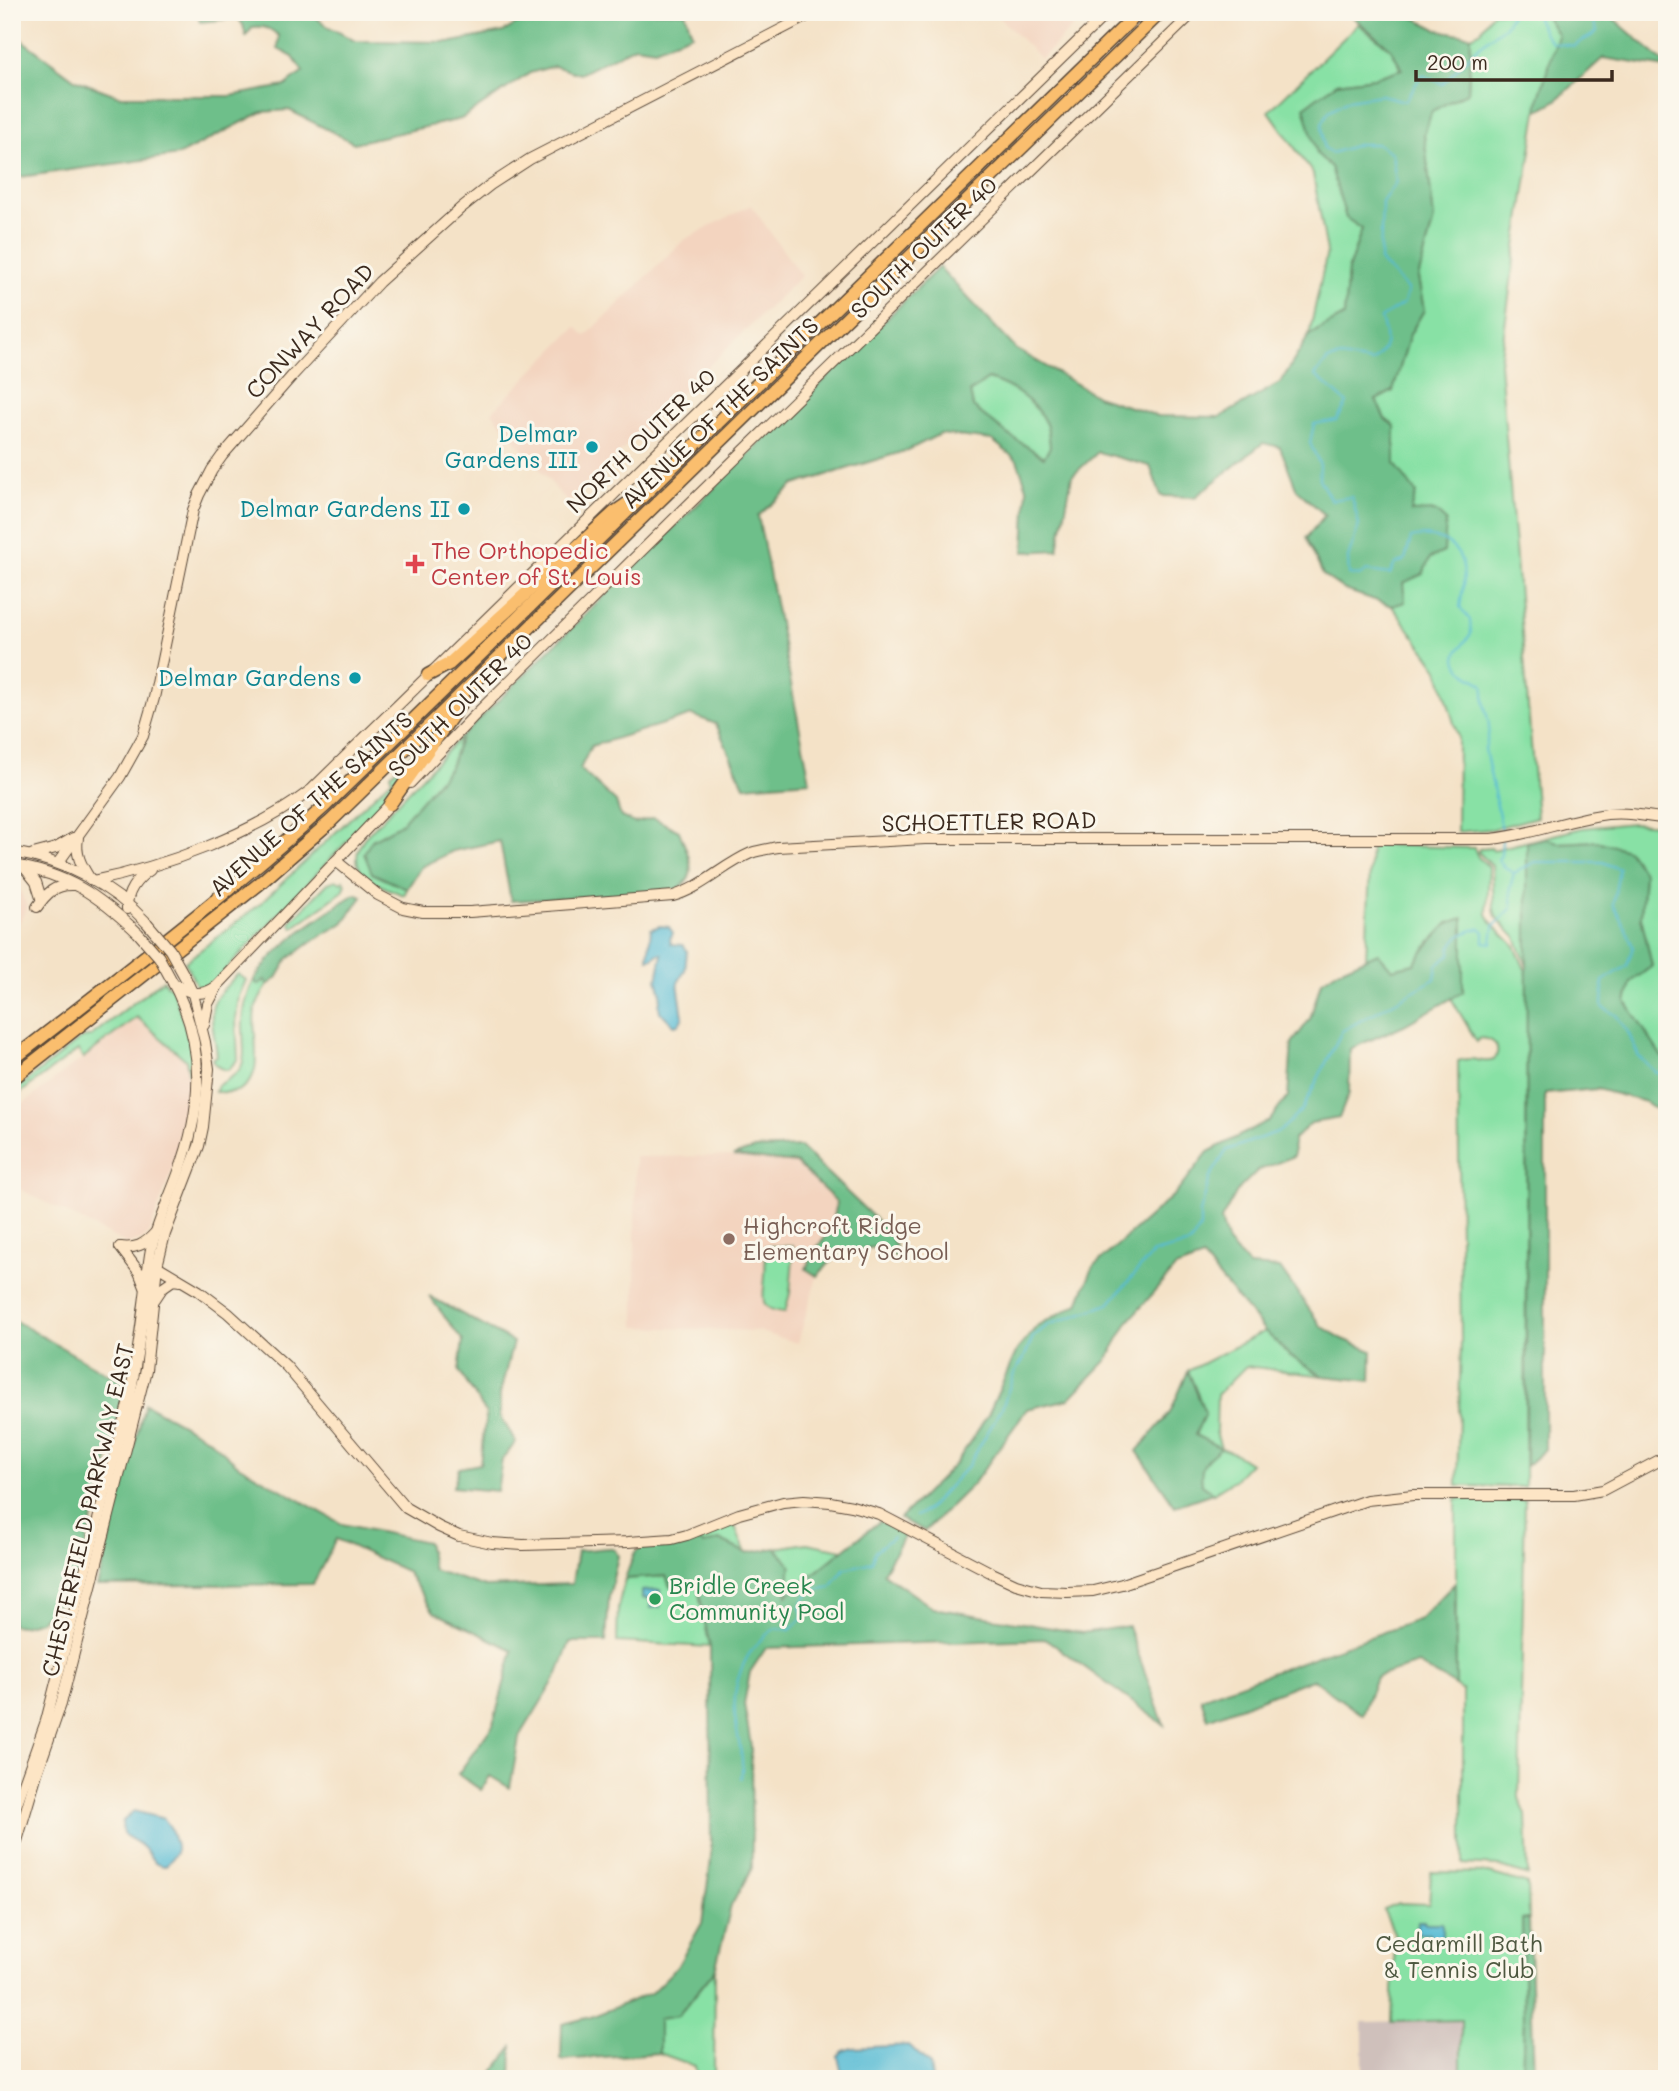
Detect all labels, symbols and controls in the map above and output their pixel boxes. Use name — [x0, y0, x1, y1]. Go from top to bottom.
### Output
scale bar — [1416, 38, 1612, 82]
text: 200 m — [1427, 48, 1488, 75]
street label: SOUTH OUTER 40 — [844, 170, 1003, 325]
street label: CONWAY ROAD — [239, 256, 380, 404]
street label: AVENUE OF THE SAINTS — [614, 310, 824, 514]
street label: NORTH OUTER 40 — [559, 361, 721, 519]
place label: Delmar Gardens III — [445, 418, 578, 474]
marker: Delmar Gardens III — [584, 439, 600, 455]
place label: Delmar Gardens II — [239, 493, 450, 523]
marker: Delmar Gardens II — [456, 501, 472, 517]
place label: The Orthopedic Center of St. Louis — [431, 535, 641, 591]
marker: The Orthopedic Center of St. Louis — [405, 554, 425, 574]
street label: SOUTH OUTER 40 — [381, 626, 538, 783]
place label: Delmar Gardens — [158, 662, 341, 692]
marker: Delmar Gardens — [347, 670, 363, 686]
street label: AVENUE OF THE SAINTS — [203, 704, 418, 902]
street label: SCHOETTLER ROAD — [881, 804, 1097, 838]
place label: Highcroft Ridge Elementary School — [743, 1210, 949, 1266]
marker: Highcroft Ridge Elementary School — [721, 1231, 737, 1247]
street label: CHESTERFIELD PARKWAY EAST — [34, 1340, 140, 1679]
place label: Bridle Creek Community Pool — [669, 1570, 845, 1626]
marker: Bridle Creek Community Pool — [647, 1591, 663, 1607]
park label: Cedarmill Bath & Tennis Club — [1375, 1928, 1543, 1984]

